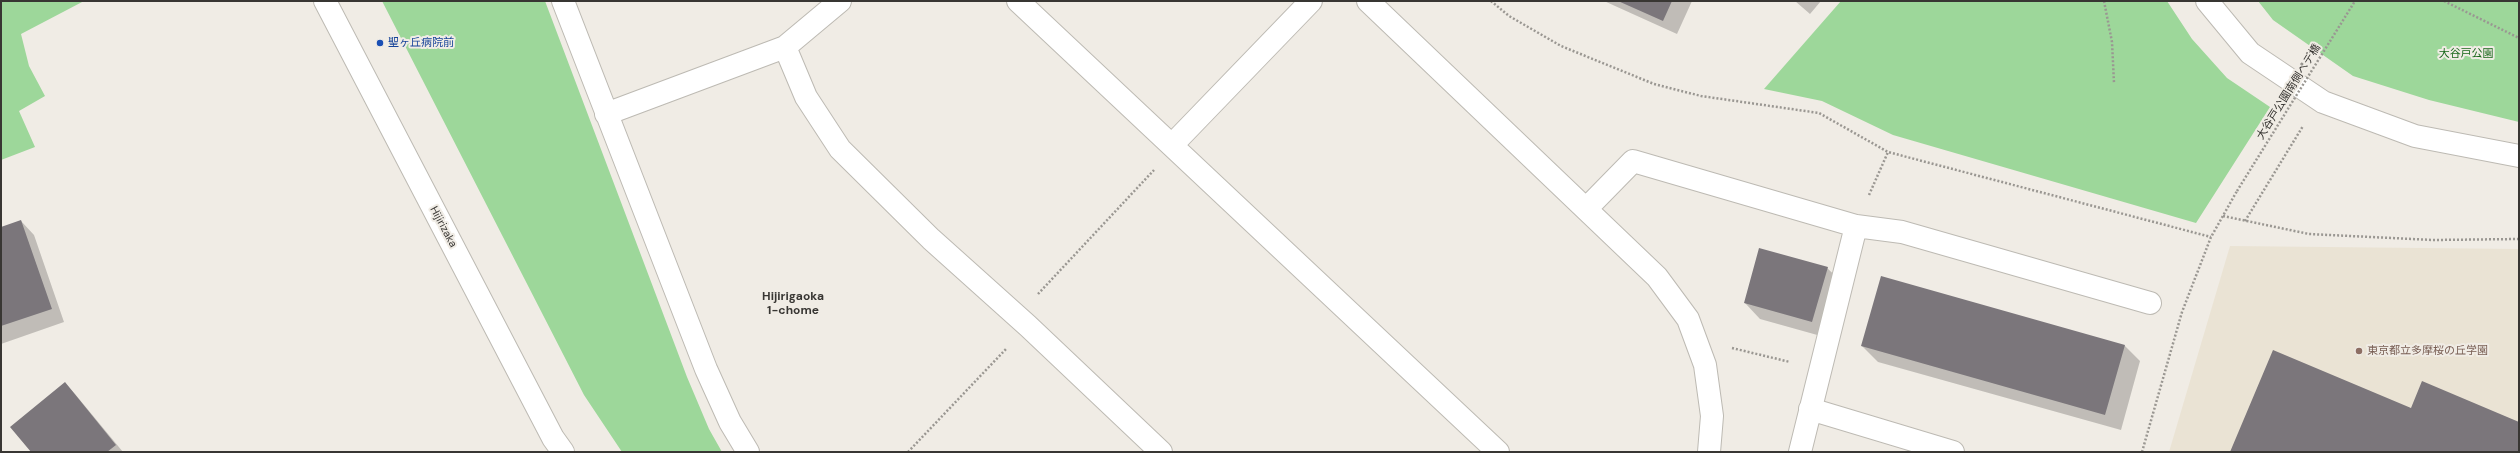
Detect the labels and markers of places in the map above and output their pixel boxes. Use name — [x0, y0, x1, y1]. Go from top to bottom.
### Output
place label: 聖ヶ丘病院前 — [388, 36, 454, 50]
marker: 聖ヶ丘病院前 — [375, 38, 385, 48]
place label: 東京都立多摩桜の丘学園 — [2367, 344, 2488, 358]
marker: 東京都立多摩桜の丘学園 — [2354, 346, 2364, 356]

